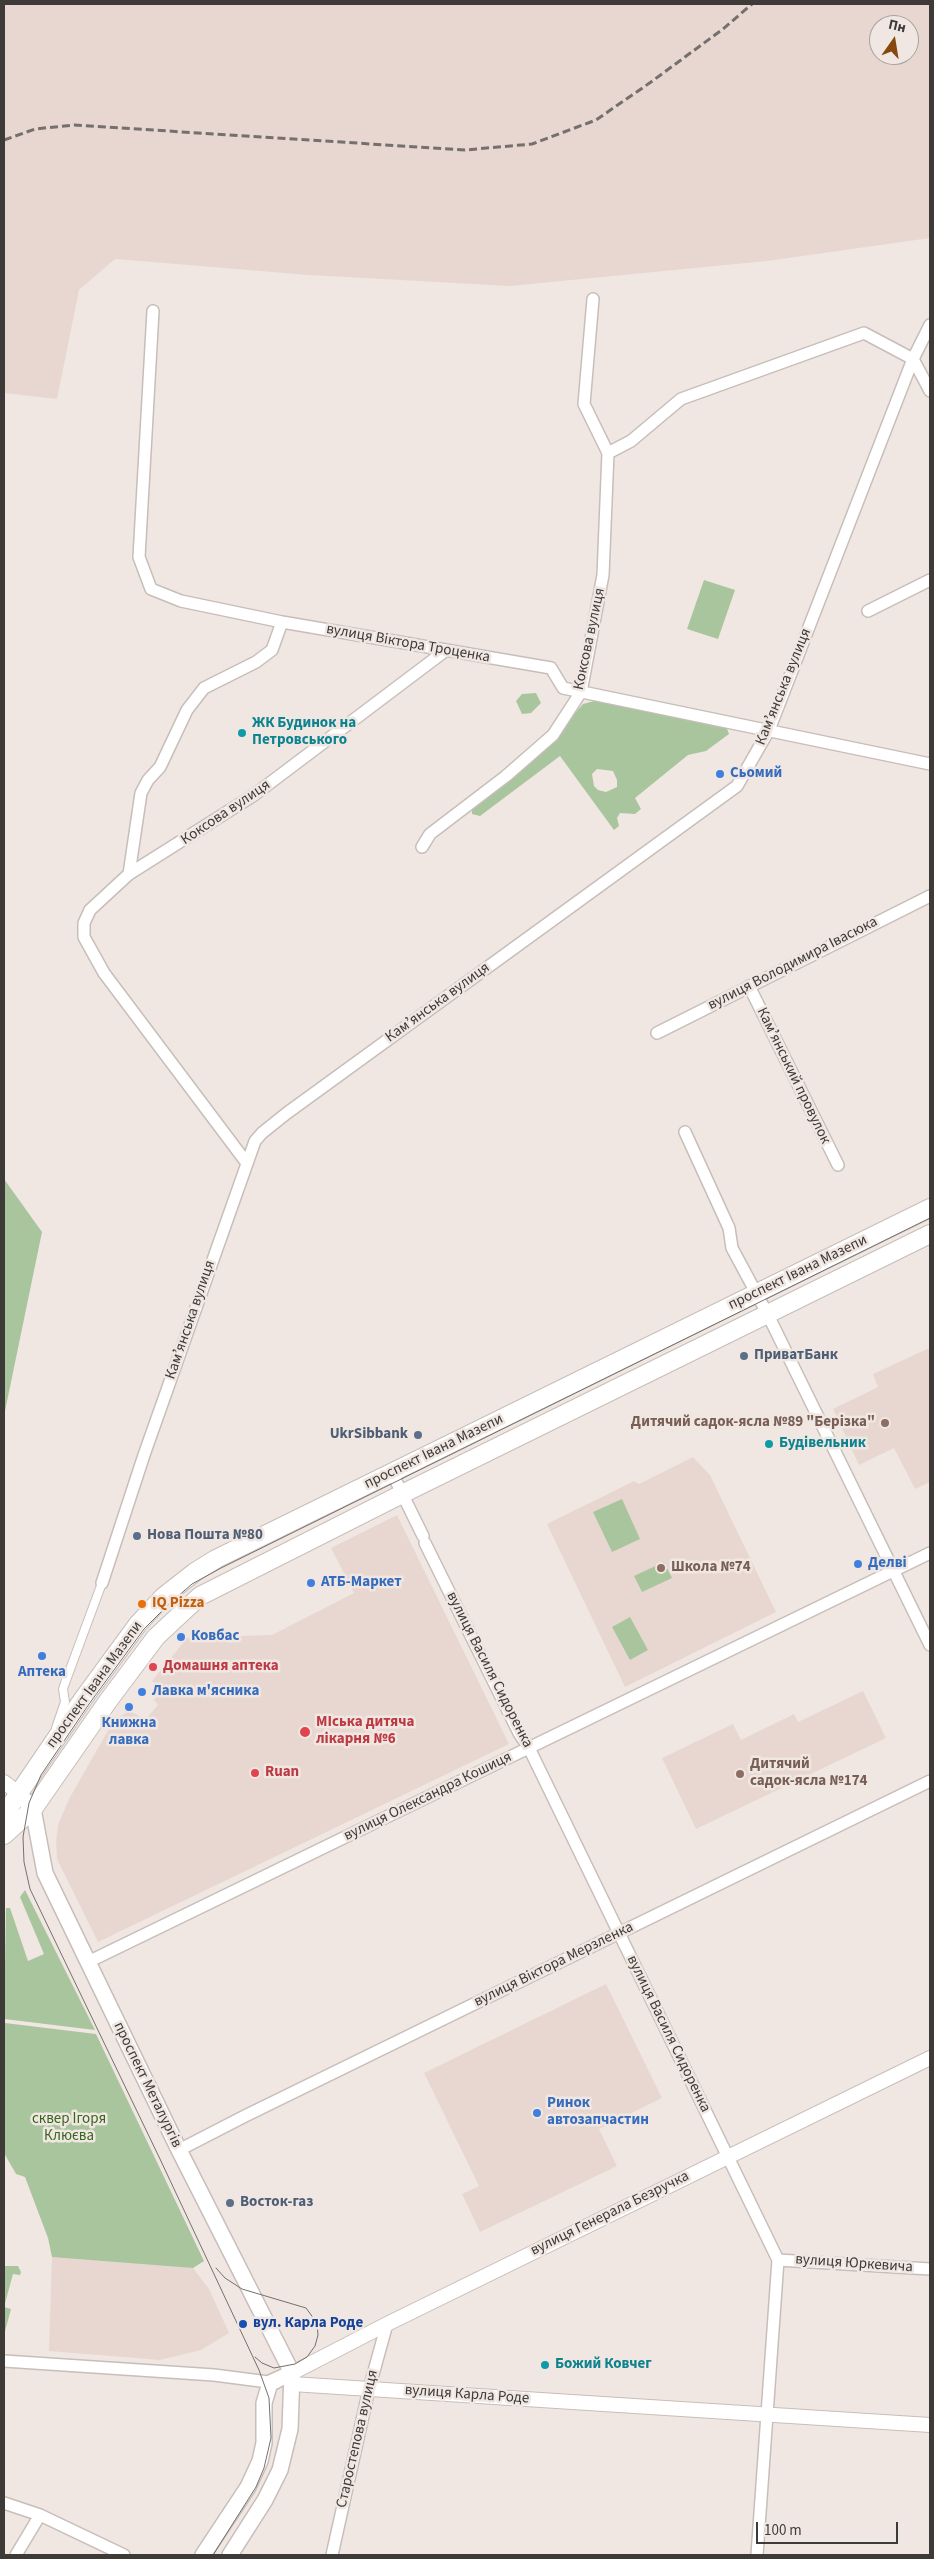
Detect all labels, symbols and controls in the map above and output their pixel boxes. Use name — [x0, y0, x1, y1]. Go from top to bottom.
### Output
north arrow — [869, 15, 919, 65]
text: Пн — [886, 15, 908, 38]
street label: Коксова вулиця — [570, 586, 610, 692]
street label: вулиця Віктора Троценка — [325, 621, 491, 667]
street label: Камʼянська вулиця — [752, 626, 816, 748]
place label: ЖК Будинок на Петровського — [252, 715, 356, 750]
marker: ЖК Будинок на Петровського — [236, 727, 248, 739]
place label: Сьомий — [730, 765, 782, 783]
marker: Сьомий — [714, 768, 726, 780]
street label: Коксова вулиця — [178, 777, 274, 849]
street label: вулиця Володимира Івасюка — [705, 913, 881, 1015]
street label: Камʼянська вулиця — [382, 959, 494, 1047]
street label: Камʼянський провулок — [752, 1005, 834, 1147]
street label: проспект Івана Мазепи — [726, 1232, 870, 1314]
street label: Камʼянська вулиця — [162, 1258, 220, 1382]
place label: ПриватБанк — [754, 1347, 838, 1365]
marker: ПриватБанк — [738, 1350, 750, 1362]
street label: проспект Івана Мазепи — [362, 1411, 506, 1493]
place label: Дитячий садок-ясла №89 "Берізка" — [631, 1414, 875, 1432]
marker: Дитячий садок-ясла №89 "Берізка" — [879, 1417, 891, 1429]
place label: UkrSibbank — [330, 1426, 408, 1444]
marker: UkrSibbank — [412, 1429, 424, 1441]
place label: Будівельник — [779, 1435, 866, 1453]
marker: Будівельник — [763, 1438, 775, 1450]
place label: Нова Пошта №80 — [147, 1527, 263, 1545]
marker: Нова Пошта №80 — [131, 1530, 143, 1542]
place label: Делві — [868, 1555, 907, 1573]
marker: Делві — [852, 1558, 864, 1570]
place label: Школа №74 — [671, 1559, 751, 1577]
marker: Школа №74 — [655, 1562, 667, 1574]
place label: АТБ-Маркет — [321, 1574, 402, 1592]
marker: АТБ-Маркет — [305, 1577, 317, 1589]
street label: вулиця Василя Сидоренка — [442, 1589, 536, 1751]
place label: IQ Pizza — [152, 1595, 204, 1613]
marker: IQ Pizza — [136, 1598, 148, 1610]
street label: проспект Івана Мазепи — [43, 1618, 147, 1752]
place label: Ковбас — [191, 1628, 239, 1646]
marker: Ковбас — [175, 1631, 187, 1643]
marker: Аптека — [36, 1650, 48, 1662]
place label: Домашня аптека — [163, 1658, 279, 1676]
marker: Домашня аптека — [147, 1661, 159, 1673]
place label: Аптека — [18, 1664, 66, 1682]
place label: Лавка м'ясника — [152, 1683, 259, 1701]
marker: Лавка м'ясника — [136, 1686, 148, 1698]
marker: Книжна лавка — [123, 1701, 135, 1713]
place label: МІська дитяча лікарня №6 — [316, 1714, 414, 1749]
place label: Книжна лавка — [102, 1715, 156, 1750]
marker: МІська дитяча лікарня №6 — [298, 1725, 312, 1739]
street label: вулиця Олександра Кошиця — [341, 1748, 515, 1846]
place label: Дитячий садок-ясла №174 — [750, 1756, 867, 1791]
place label: Ruan — [265, 1764, 299, 1782]
marker: Ruan — [249, 1767, 261, 1779]
marker: Дитячий садок-ясла №174 — [734, 1768, 746, 1780]
street label: вулиця Віктора Мерзленка — [471, 1919, 637, 2011]
street label: вулиця Василя Сидоренка — [622, 1953, 714, 2115]
street label: проспект Металургів — [109, 2019, 185, 2151]
place label: Ринок автозапчастин — [547, 2095, 649, 2130]
marker: Ринок автозапчастин — [531, 2107, 543, 2119]
park label: сквер Ігоря Клюєва — [32, 2111, 106, 2146]
street label: вулиця Генерала Безручка — [528, 2168, 692, 2260]
place label: Восток-газ — [240, 2194, 313, 2212]
marker: Восток-газ — [224, 2197, 236, 2209]
street label: вулиця Юркевича — [795, 2251, 913, 2277]
place label: вул. Карла Роде — [253, 2315, 363, 2333]
marker: вул. Карла Роде — [237, 2318, 249, 2330]
place label: Божий Ковчег — [555, 2356, 652, 2374]
marker: Божий Ковчег — [539, 2359, 551, 2371]
street label: Старостепова вулиця — [333, 2368, 383, 2510]
street label: вулиця Карла Роде — [404, 2382, 530, 2408]
scale bar — [759, 2512, 902, 2544]
text: 100 m — [764, 2520, 802, 2541]

